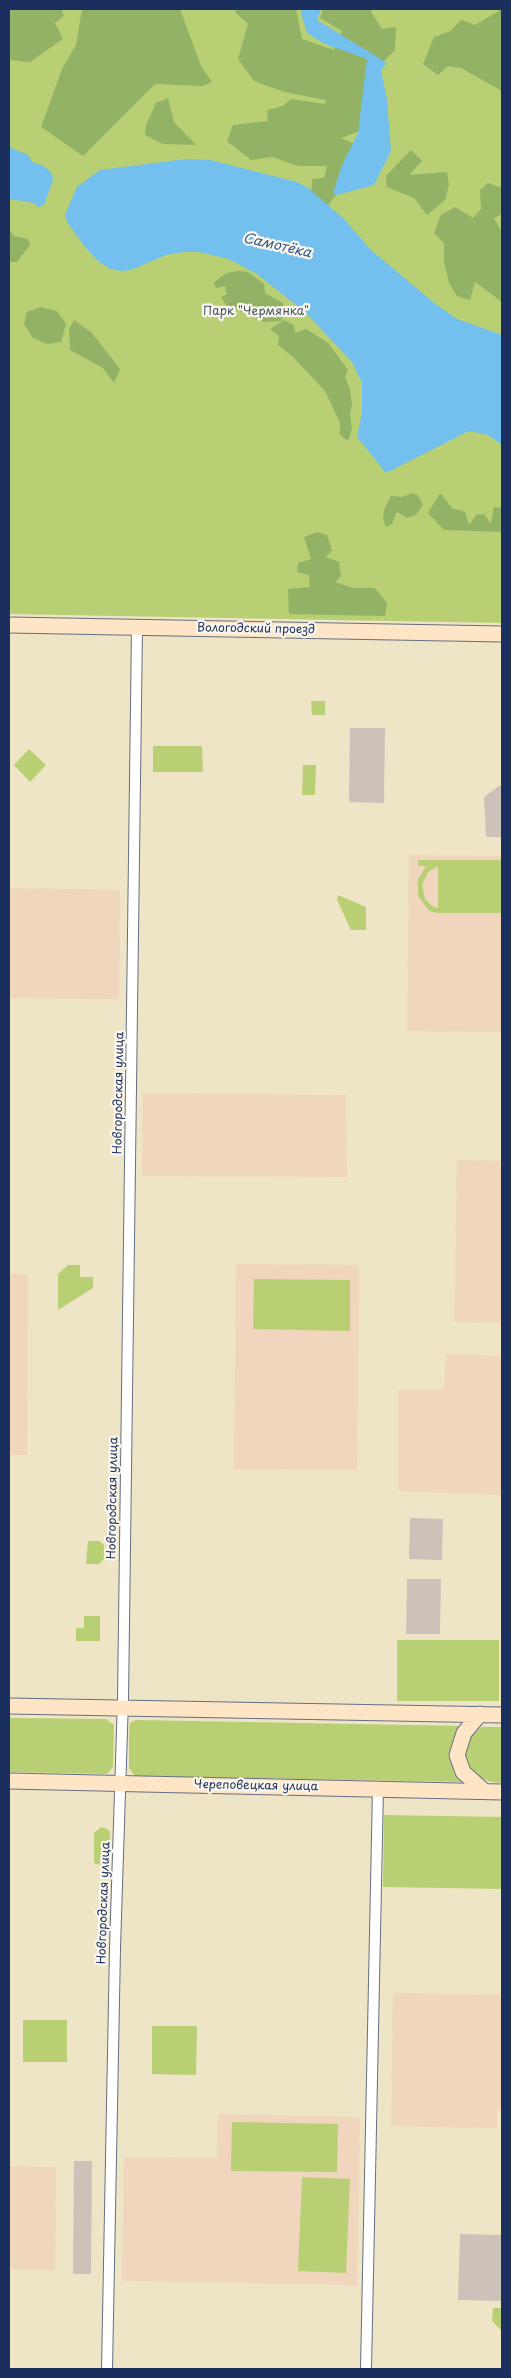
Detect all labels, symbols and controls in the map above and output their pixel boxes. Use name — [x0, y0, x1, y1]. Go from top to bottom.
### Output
water label: Самотёка — [241, 230, 313, 262]
park label: Парк "Чермянка" — [203, 305, 309, 319]
street label: Вологодский проезд — [197, 621, 315, 637]
street label: Новгородская улица — [111, 1032, 127, 1154]
street label: Новгородская улица — [105, 1437, 121, 1559]
street label: Череповецкая улица — [194, 1778, 318, 1794]
street label: Новгородская улица — [95, 1842, 113, 1964]

